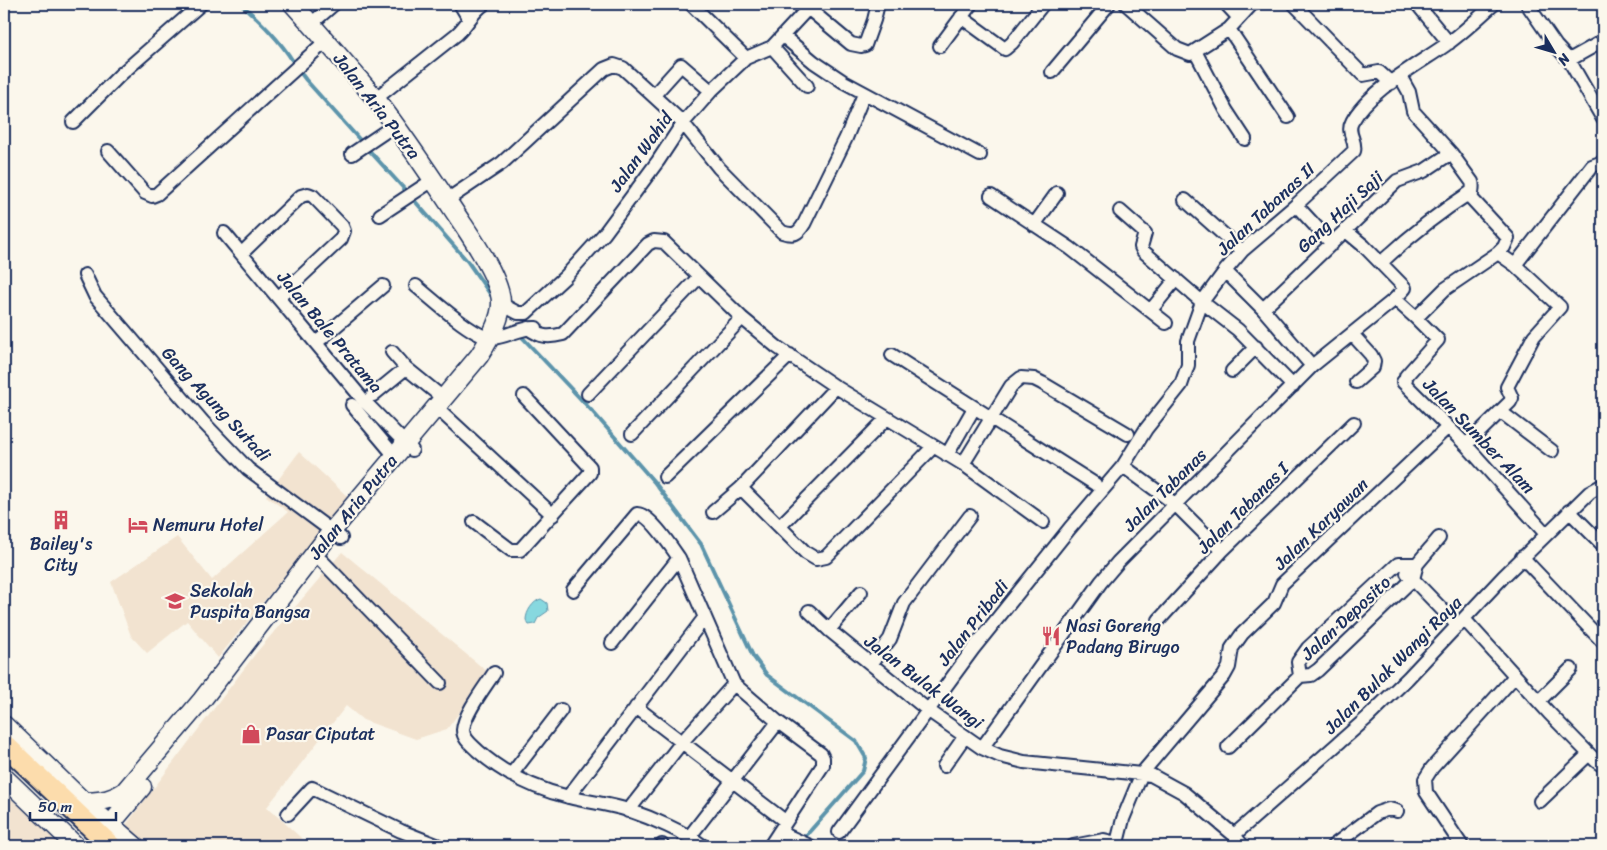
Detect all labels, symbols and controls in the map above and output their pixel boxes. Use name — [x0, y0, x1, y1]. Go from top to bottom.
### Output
north arrow — [1530, 28, 1580, 78]
street label: Jalan Aria Putra — [324, 45, 429, 167]
text: N — [1551, 47, 1577, 71]
street label: Jalan Wahid — [600, 104, 682, 200]
street label: Jalan Tabanas II — [1208, 154, 1323, 264]
street label: Gang Haji Saji — [1289, 162, 1392, 261]
street label: Jalan Bale Pratama — [268, 263, 391, 401]
street label: Gang Agung Sutadi — [153, 338, 279, 470]
street label: Jalan Sumber Alam — [1414, 370, 1543, 502]
street label: Jalan Tabanas — [1115, 440, 1215, 540]
street label: Jalan Aria Putra — [299, 447, 406, 568]
street label: Jalan Tabanas I — [1188, 453, 1298, 563]
street label: Jalan Karyawan — [1265, 470, 1377, 579]
building icon: Bailey's City — [50, 509, 72, 531]
place label: Nemuru Hotel — [153, 509, 264, 541]
hotel icon: Nemuru Hotel — [127, 514, 149, 536]
place label: Bailey's City — [30, 528, 93, 581]
street label: Jalan Deposito — [1293, 567, 1399, 669]
street label: Jalan Pribadi — [928, 572, 1018, 674]
place label: Sekolah Puspita Bangsa — [190, 575, 311, 628]
street label: Jalan Bulak Wangi Raya — [1315, 587, 1471, 743]
school or university icon: Sekolah Puspita Bangsa — [164, 590, 186, 612]
place label: Nasi Goreng Padang Birugo — [1066, 610, 1180, 663]
restaurant icon: Nasi Goreng Padang Birugo — [1040, 625, 1062, 647]
street label: Jalan Bulak Wangi — [857, 626, 991, 738]
place label: Pasar Ciputat — [266, 718, 376, 750]
shop icon: Pasar Ciputat — [240, 723, 262, 745]
scale bar — [30, 790, 116, 822]
text: 50 m — [38, 794, 73, 820]

